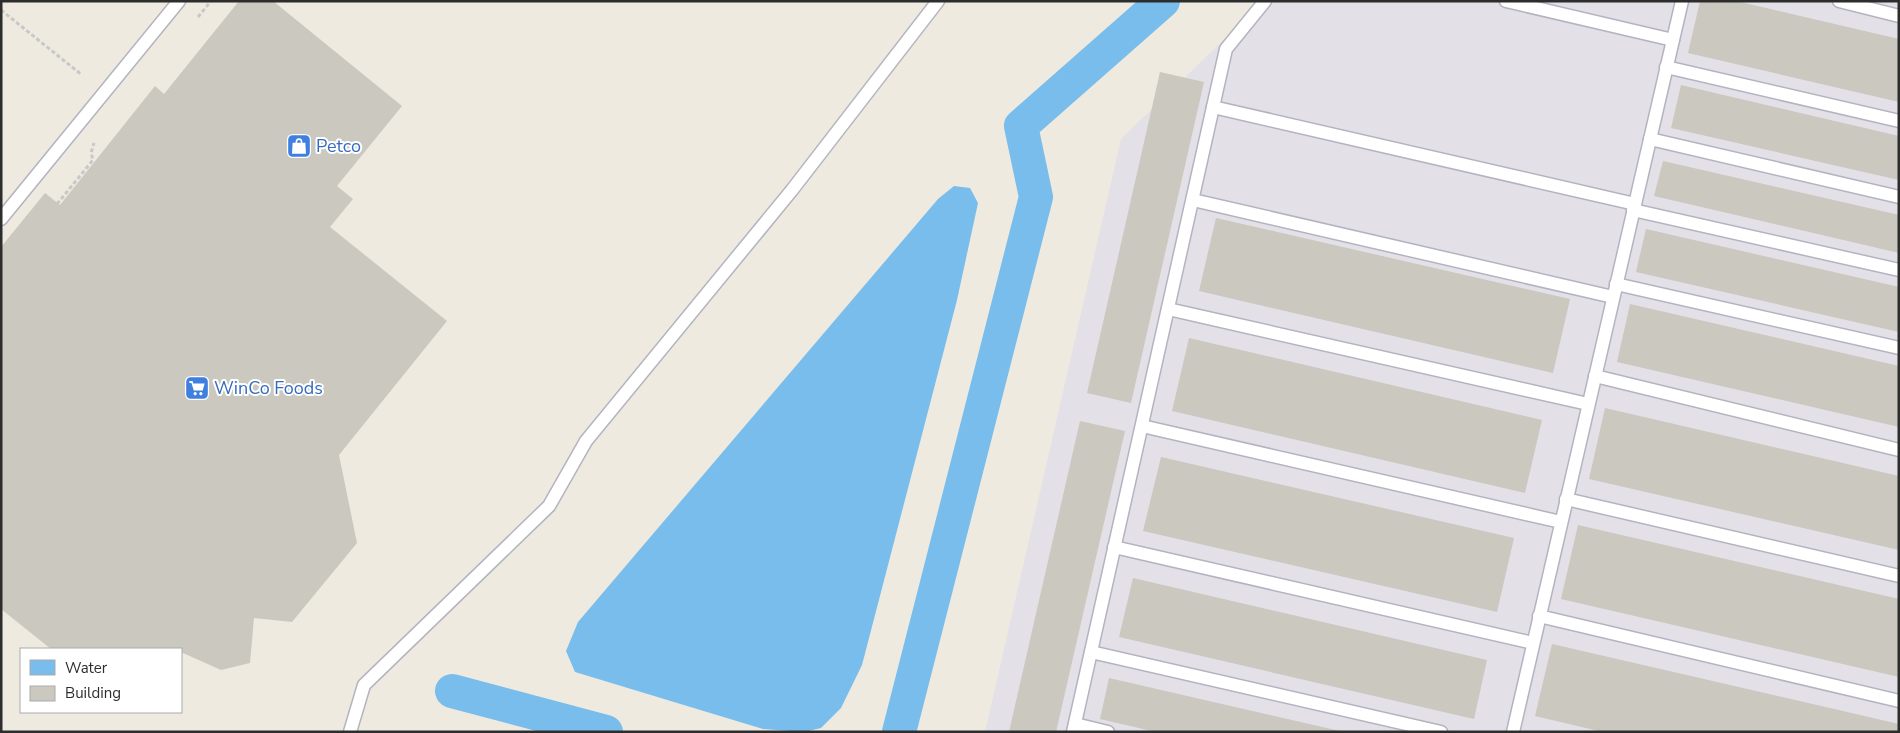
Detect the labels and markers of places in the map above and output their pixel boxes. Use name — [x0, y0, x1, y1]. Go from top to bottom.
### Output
shop icon: Petco — [286, 133, 312, 159]
place label: Petco — [316, 134, 361, 158]
supermarket icon: WinCo Foods — [184, 375, 210, 401]
place label: WinCo Foods — [214, 376, 323, 400]

